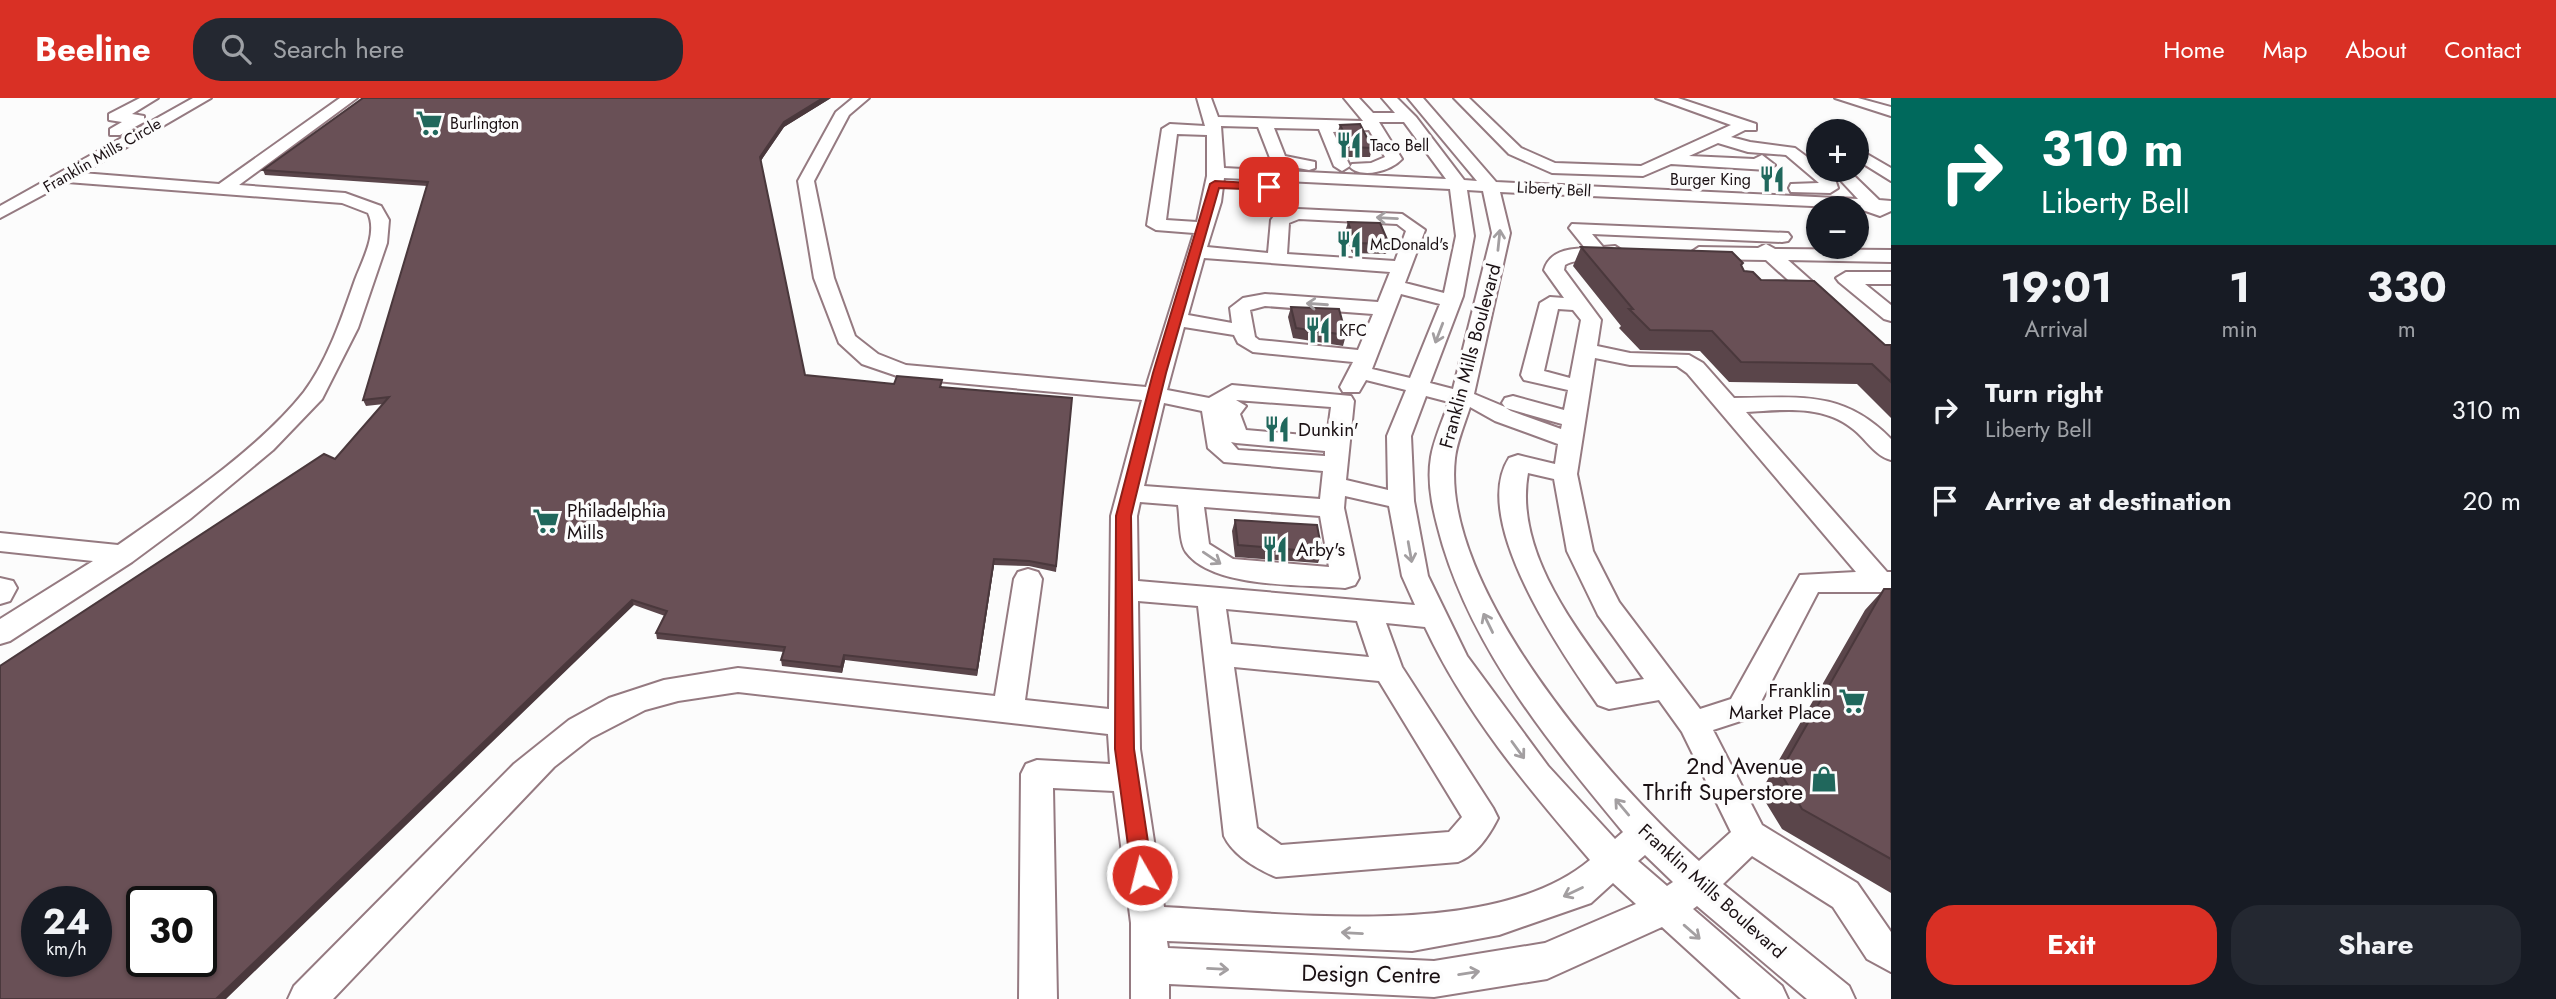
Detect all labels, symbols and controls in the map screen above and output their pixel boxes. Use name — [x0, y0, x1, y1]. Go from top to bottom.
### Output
search box — [193, 18, 683, 81]
text: Beeline — [35, 26, 151, 73]
icon: search — [217, 30, 255, 68]
text: Search here — [273, 30, 404, 68]
text: Home — [2163, 32, 2225, 67]
text: Map — [2263, 32, 2307, 67]
text: About — [2345, 32, 2406, 67]
text: Contact — [2444, 32, 2521, 67]
supermarket icon: Burlington — [414, 108, 444, 138]
street label: Franklin Mills Circle — [39, 112, 165, 198]
place label: Burlington — [450, 112, 519, 135]
text: 310 m — [2041, 114, 2184, 184]
map controls — [1806, 119, 1869, 259]
button: + — [1806, 119, 1869, 182]
icon: right — [1926, 126, 2017, 217]
restaurant icon: Taco Bell — [1334, 130, 1364, 160]
place label: Taco Bell — [1370, 134, 1429, 157]
pin — [1239, 157, 1299, 217]
restaurant icon: Burger King — [1757, 164, 1787, 194]
icon: arrive — [1250, 168, 1288, 206]
place label: Burger King — [1670, 168, 1751, 191]
street label: Liberty Bell — [1516, 176, 1592, 202]
text: Liberty Bell — [2041, 179, 2190, 225]
button: − — [1806, 196, 1869, 259]
one-way arrow — [1376, 212, 1399, 225]
restaurant icon: McDonald's — [1334, 229, 1364, 259]
one-way arrow — [1492, 229, 1505, 252]
place label: McDonald's — [1370, 233, 1449, 256]
text: 19:01 — [2000, 257, 2112, 318]
text: 1 — [2229, 257, 2250, 318]
text: 330 — [2367, 257, 2447, 318]
street label: Franklin Mills Boulevard — [1432, 261, 1508, 451]
one-way arrow — [1307, 297, 1329, 310]
text: Arrival — [2025, 312, 2088, 346]
text: min — [2222, 312, 2258, 346]
text: m — [2398, 312, 2416, 346]
restaurant icon: KFC — [1303, 315, 1333, 345]
place label: KFC — [1339, 319, 1367, 342]
one-way arrow — [1431, 322, 1444, 344]
text: Turn right — [1985, 374, 2103, 412]
icon: right — [1926, 391, 1964, 429]
text: 310 m — [2451, 391, 2521, 429]
text: Liberty Bell — [1985, 412, 2092, 446]
restaurant icon: Dunkin' — [1262, 414, 1292, 444]
place label: Dunkin' — [1298, 416, 1359, 443]
icon: arrive — [1926, 482, 1964, 520]
text: Arrive at destination — [1985, 482, 2232, 520]
text: 20 m — [2463, 482, 2521, 520]
place label: Philadelphia Mills — [567, 497, 666, 546]
supermarket icon: Philadelphia Mills — [531, 506, 561, 536]
restaurant icon: Arby's — [1260, 534, 1290, 564]
place label: Arby's — [1296, 536, 1345, 563]
one-way arrow — [1404, 540, 1417, 563]
one-way arrow — [1202, 551, 1221, 566]
one-way arrow — [1481, 613, 1494, 634]
place label: Franklin Market Place — [1729, 677, 1831, 726]
supermarket icon: Franklin Market Place — [1837, 686, 1867, 716]
one-way arrow — [1511, 740, 1526, 759]
place label: 2nd Avenue Thrift Superstore — [1643, 749, 1803, 809]
shop icon: 2nd Avenue Thrift Superstore — [1809, 764, 1839, 794]
one-way arrow — [1614, 798, 1630, 816]
street label: Franklin Mills Boulevard — [1632, 817, 1792, 965]
position arrow — [1105, 838, 1179, 912]
speed limit sign: 30 — [126, 886, 217, 977]
one-way arrow — [1563, 886, 1584, 899]
text: 24 — [43, 897, 90, 947]
button: Exit — [1926, 905, 2217, 985]
button: Share — [2231, 905, 2521, 985]
one-way arrow — [1683, 924, 1701, 940]
one-way arrow — [1340, 927, 1363, 940]
text: km/h — [46, 936, 87, 962]
street label: Design Centre — [1301, 956, 1441, 992]
one-way arrow — [1206, 963, 1229, 976]
one-way arrow — [1457, 967, 1480, 980]

